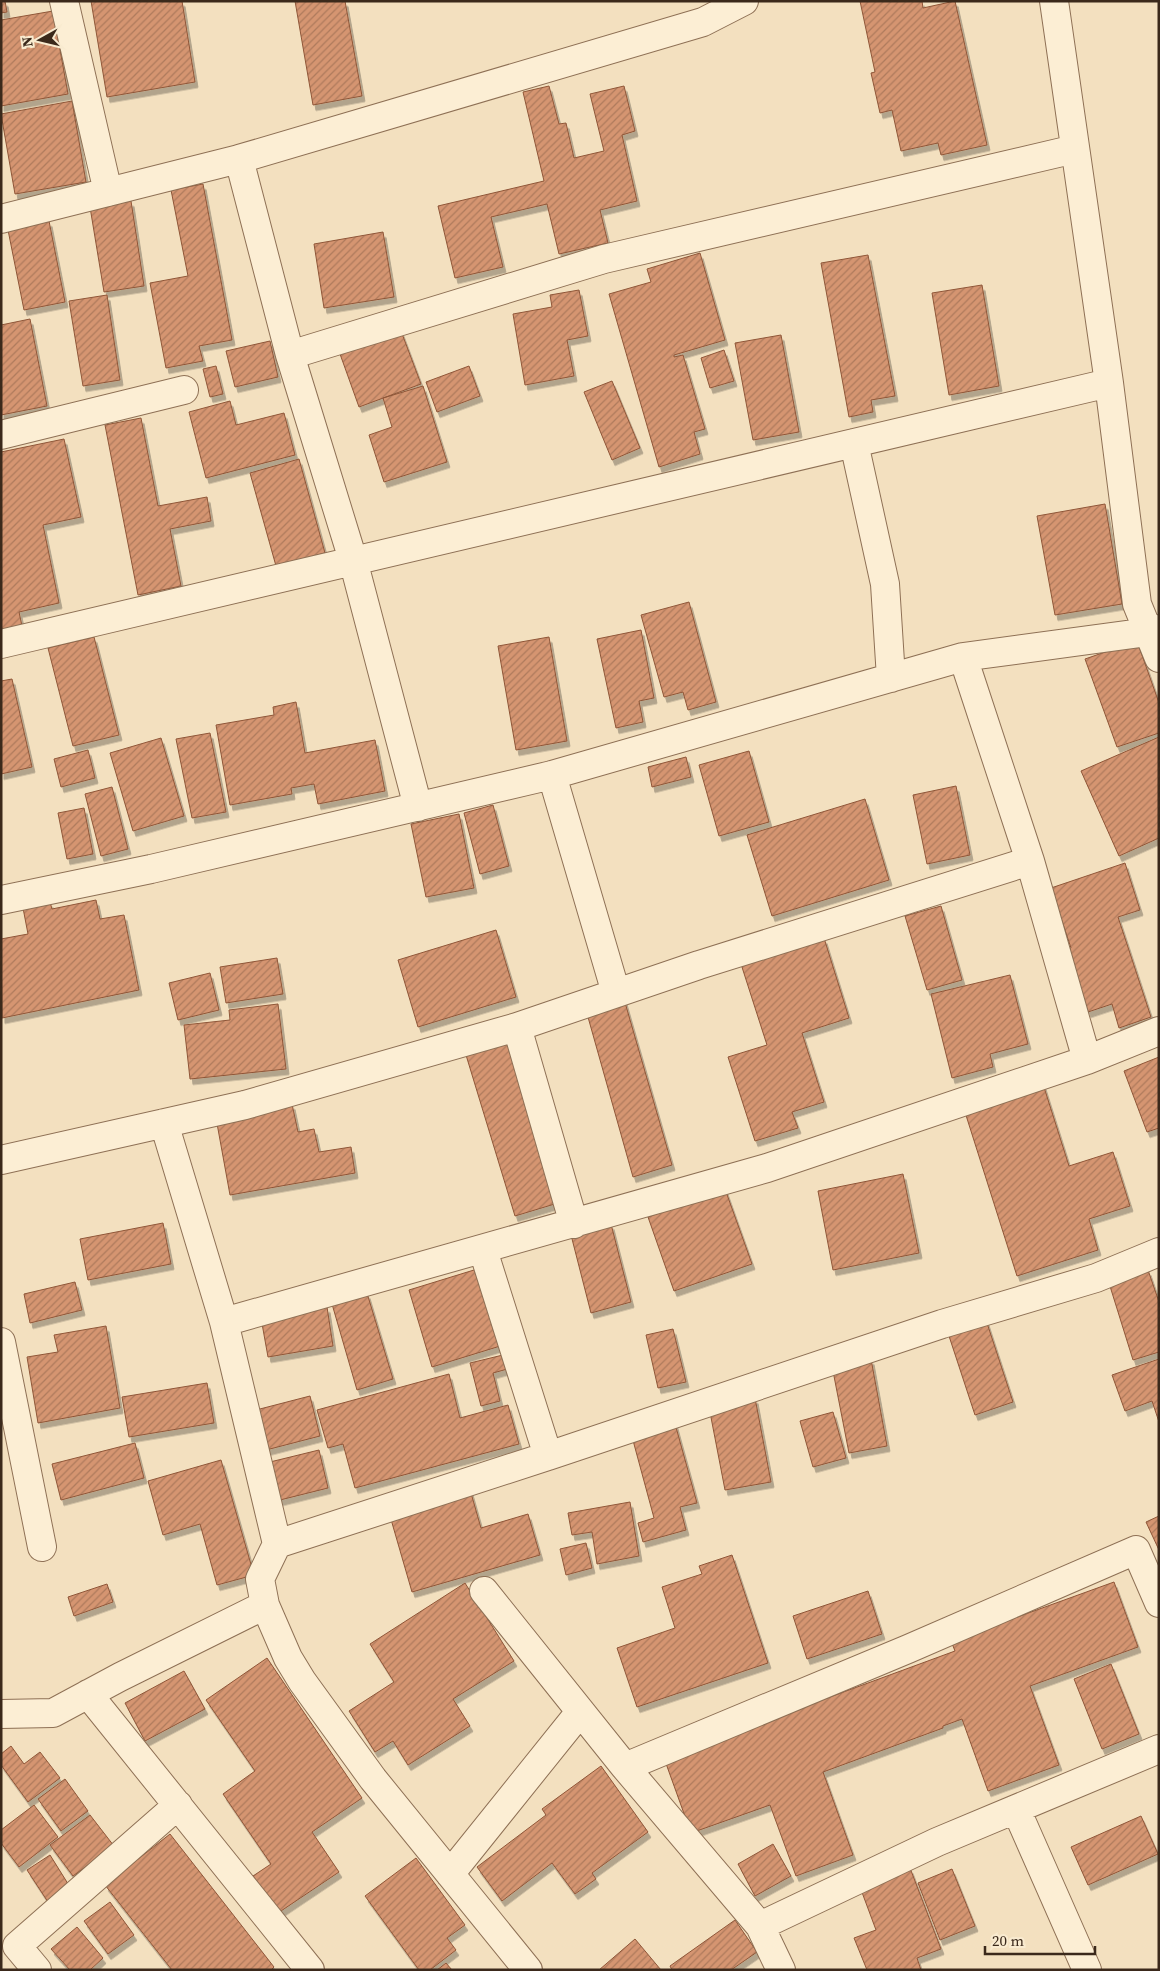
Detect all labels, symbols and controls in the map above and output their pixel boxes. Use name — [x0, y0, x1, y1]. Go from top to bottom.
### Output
north arrow — [15, 15, 65, 65]
text: N — [17, 35, 38, 48]
scale bar — [985, 1924, 1095, 1956]
text: 20 m — [992, 1930, 1024, 1951]

